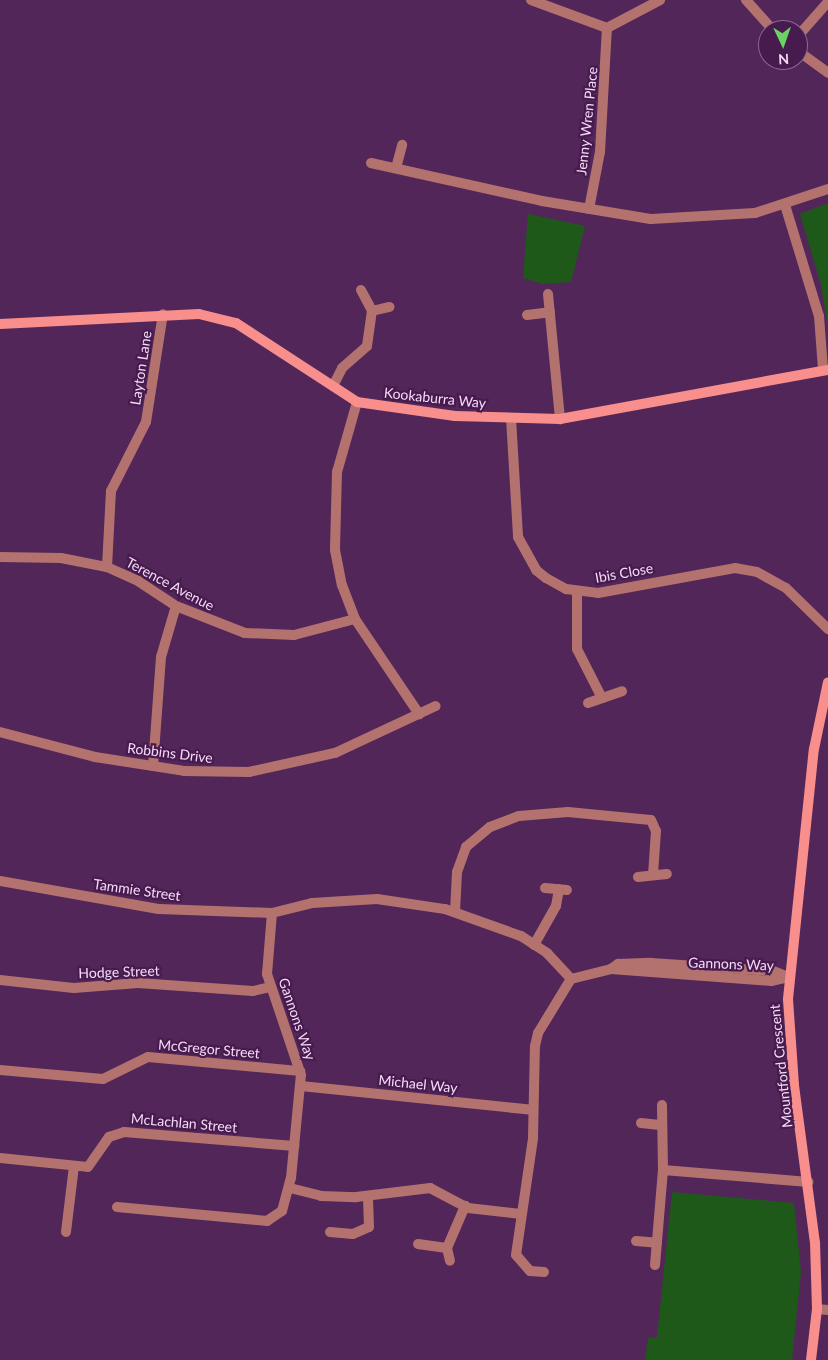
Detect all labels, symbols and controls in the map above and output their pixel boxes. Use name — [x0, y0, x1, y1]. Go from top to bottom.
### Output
north arrow — [758, 20, 808, 70]
text: N — [778, 51, 790, 68]
street label: Jenny Wren Place — [573, 66, 601, 176]
street label: Layton Lane — [127, 330, 155, 406]
street label: Kookaburra Way — [383, 384, 487, 412]
street label: Terence Avenue — [123, 554, 217, 614]
street label: Ibis Close — [594, 560, 654, 586]
street label: Robbins Drive — [126, 739, 214, 767]
street label: Tammie Street — [92, 876, 182, 904]
street label: Gannons Way — [688, 954, 774, 974]
street label: Hodge Street — [78, 962, 160, 982]
street label: Gannons Way — [275, 976, 319, 1062]
street label: Mountford Crescent — [766, 1003, 796, 1129]
street label: McGregor Street — [157, 1036, 261, 1062]
street label: Michael Way — [377, 1071, 459, 1097]
street label: McLachlan Street — [130, 1110, 238, 1136]

